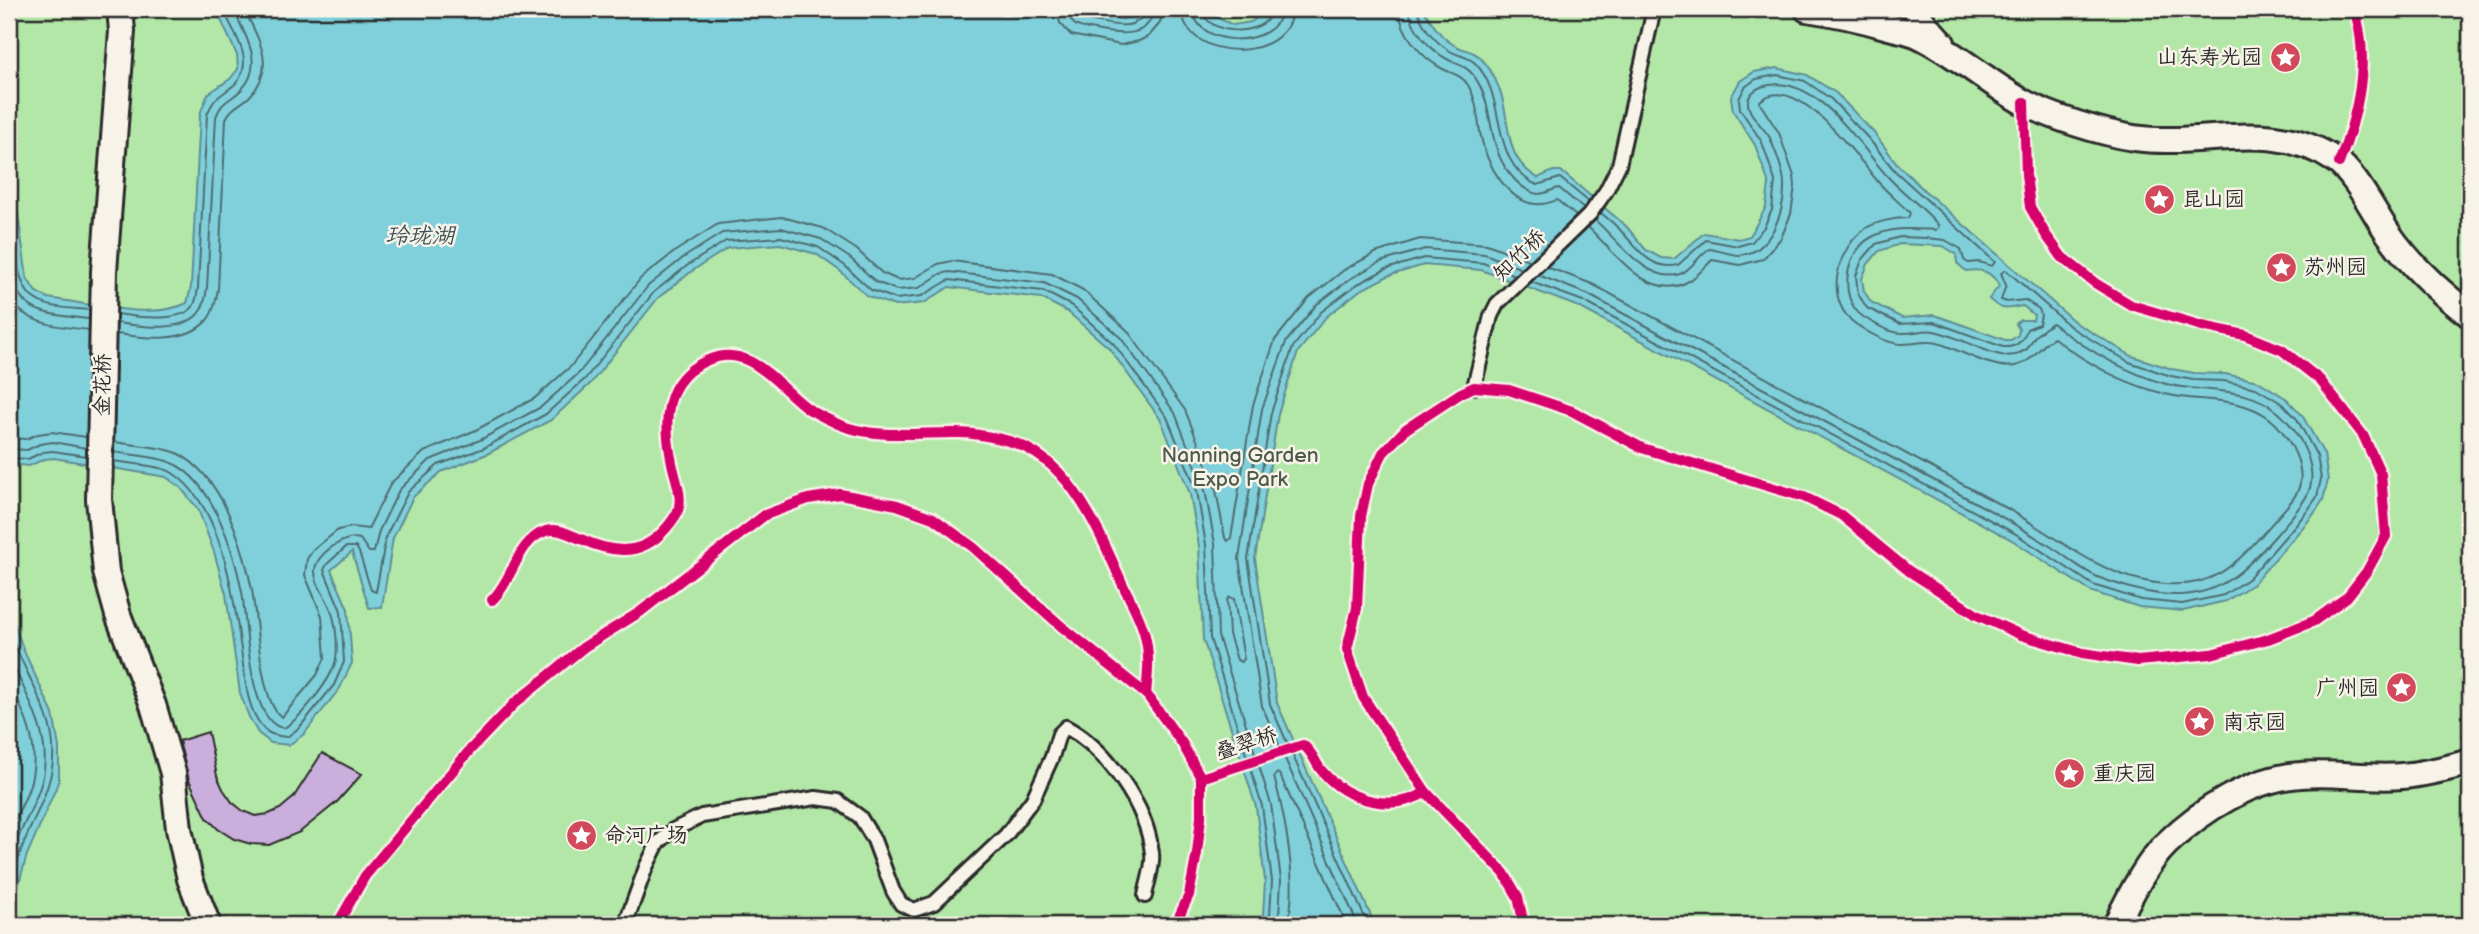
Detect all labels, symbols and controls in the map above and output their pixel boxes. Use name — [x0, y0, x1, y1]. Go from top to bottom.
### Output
place icon: 山东寿光园 — [2268, 40, 2302, 74]
place label: 山东寿光园 — [2157, 45, 2262, 70]
place icon: 昆山园 — [2142, 182, 2176, 216]
place label: 昆山园 — [2182, 187, 2245, 212]
water label: 玲珑湖 — [386, 222, 457, 250]
street label: 知竹桥 — [1488, 224, 1551, 286]
place icon: 苏州园 — [2264, 250, 2298, 284]
place label: 苏州园 — [2304, 255, 2367, 280]
street label: 金花桥 — [89, 353, 116, 417]
park label: Nanning Garden Expo Park — [1161, 443, 1319, 492]
place icon: 广州园 — [2385, 671, 2419, 705]
place label: 广州园 — [2316, 676, 2379, 701]
place icon: 南京园 — [2183, 705, 2217, 739]
place label: 南京园 — [2223, 710, 2286, 735]
street label: 叠翠桥 — [1212, 722, 1280, 765]
place icon: 重庆园 — [2053, 756, 2087, 790]
place label: 重庆园 — [2093, 761, 2156, 786]
place icon: 命河广场 — [564, 818, 598, 852]
place label: 命河广场 — [604, 823, 688, 848]

